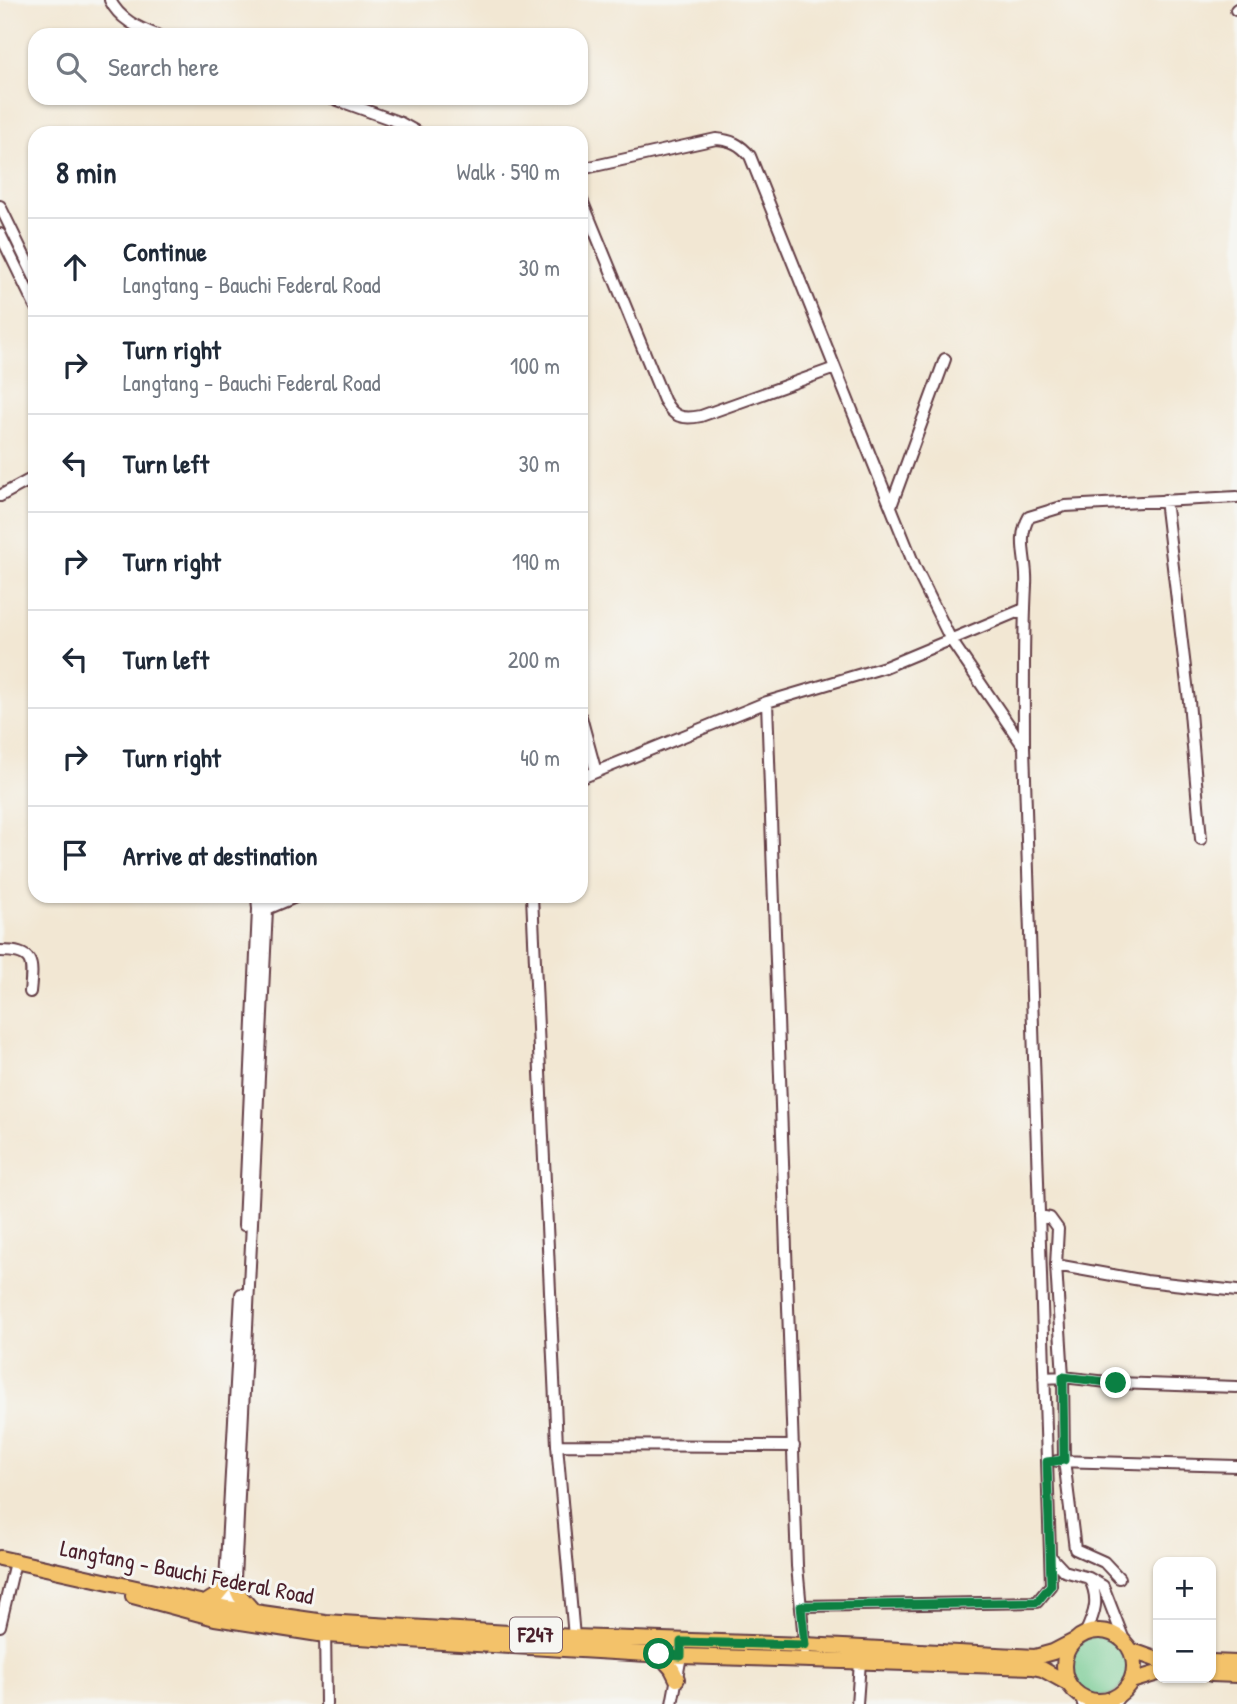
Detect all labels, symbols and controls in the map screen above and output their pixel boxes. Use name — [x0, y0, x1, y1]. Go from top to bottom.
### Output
search box — [28, 28, 588, 105]
icon: search — [52, 48, 90, 86]
text: Search here — [108, 49, 219, 84]
text: 8 min — [56, 152, 117, 192]
text: Walk · 590 m — [457, 156, 560, 187]
text: Continue — [123, 234, 207, 269]
icon: ahead — [56, 248, 94, 286]
text: 30 m — [518, 252, 560, 283]
text: Langtang - Bauchi Federal Road — [123, 269, 380, 300]
text: Turn right — [123, 332, 221, 367]
icon: right — [56, 346, 94, 384]
text: 100 m — [510, 350, 560, 381]
text: Langtang - Bauchi Federal Road — [123, 367, 380, 398]
icon: left — [56, 444, 94, 482]
text: Turn left — [123, 446, 209, 481]
text: 30 m — [518, 448, 560, 479]
icon: right — [56, 542, 94, 580]
text: Turn right — [123, 544, 221, 579]
text: 190 m — [512, 546, 560, 577]
icon: left — [56, 640, 94, 678]
text: Turn left — [123, 642, 209, 677]
text: 200 m — [508, 644, 560, 675]
icon: right — [56, 738, 94, 776]
text: Turn right — [123, 740, 221, 775]
text: 40 m — [520, 742, 560, 773]
icon: arrive — [56, 836, 94, 874]
text: Arrive at destination — [123, 838, 318, 873]
route end — [1100, 1367, 1131, 1398]
street label: Langtang - Bauchi Federal Road — [58, 1532, 316, 1611]
map controls — [1153, 1557, 1216, 1683]
button: + — [1153, 1557, 1216, 1620]
road number: F247 — [510, 1618, 562, 1652]
button: − — [1153, 1620, 1216, 1683]
route start — [643, 1638, 674, 1669]

